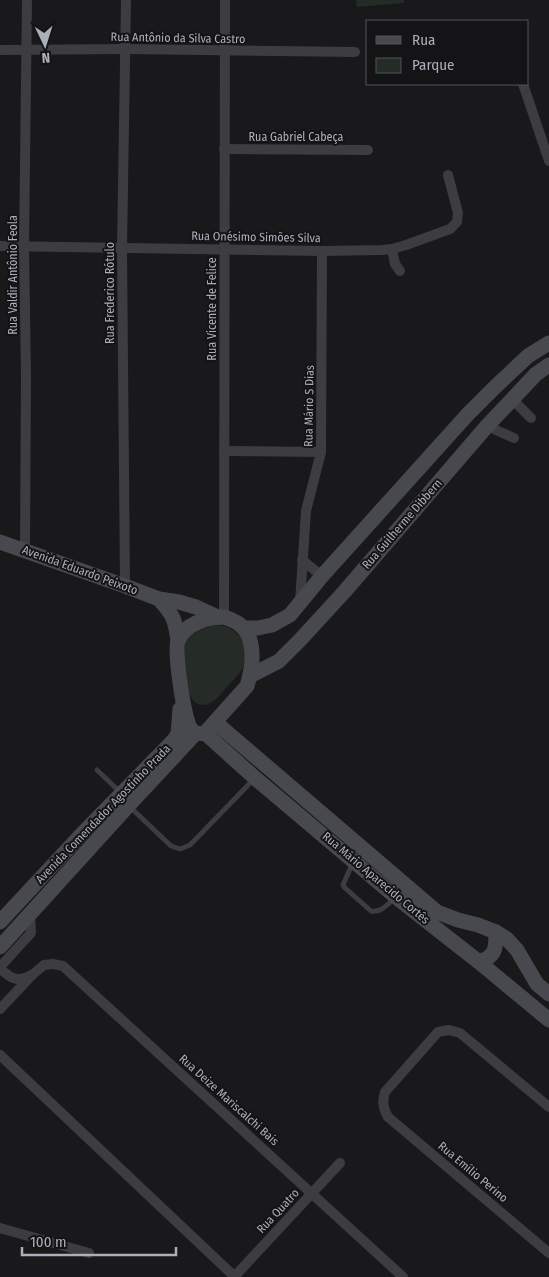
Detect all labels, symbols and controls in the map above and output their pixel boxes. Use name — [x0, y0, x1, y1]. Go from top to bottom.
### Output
north arrow — [20, 20, 70, 70]
legend — [366, 20, 529, 85]
street label: Rua Antônio da Silva Castro — [111, 30, 245, 46]
text: Rua — [412, 31, 435, 49]
text: N — [41, 49, 51, 66]
text: Parque — [412, 56, 455, 74]
street label: Rua Gabriel Cabeça — [249, 130, 344, 144]
street label: Rua Valdir Antônio Feola — [6, 215, 20, 335]
street label: Rua Onésimo Simões Silva — [191, 229, 321, 245]
street label: Rua Frederico Rótulo — [103, 242, 117, 344]
street label: Rua Vicente de Felice — [205, 257, 219, 361]
street label: Rua Mário S Dias — [301, 365, 317, 447]
street label: Rua Guilherme Dibbern — [359, 476, 445, 572]
street label: Avenida Eduardo Peixoto — [20, 543, 140, 597]
street label: Avenida Comendador Agostinho Prada — [33, 742, 173, 886]
street label: Rua Mário Aparecido Cortês — [320, 829, 432, 927]
street label: Rua Deize Mariscalchi Bais — [176, 1052, 282, 1148]
street label: Rua Emílio Perino — [435, 1139, 511, 1205]
street label: Rua Quatro — [254, 1186, 302, 1236]
scale bar — [22, 1224, 176, 1256]
text: 100 m — [30, 1233, 67, 1251]

